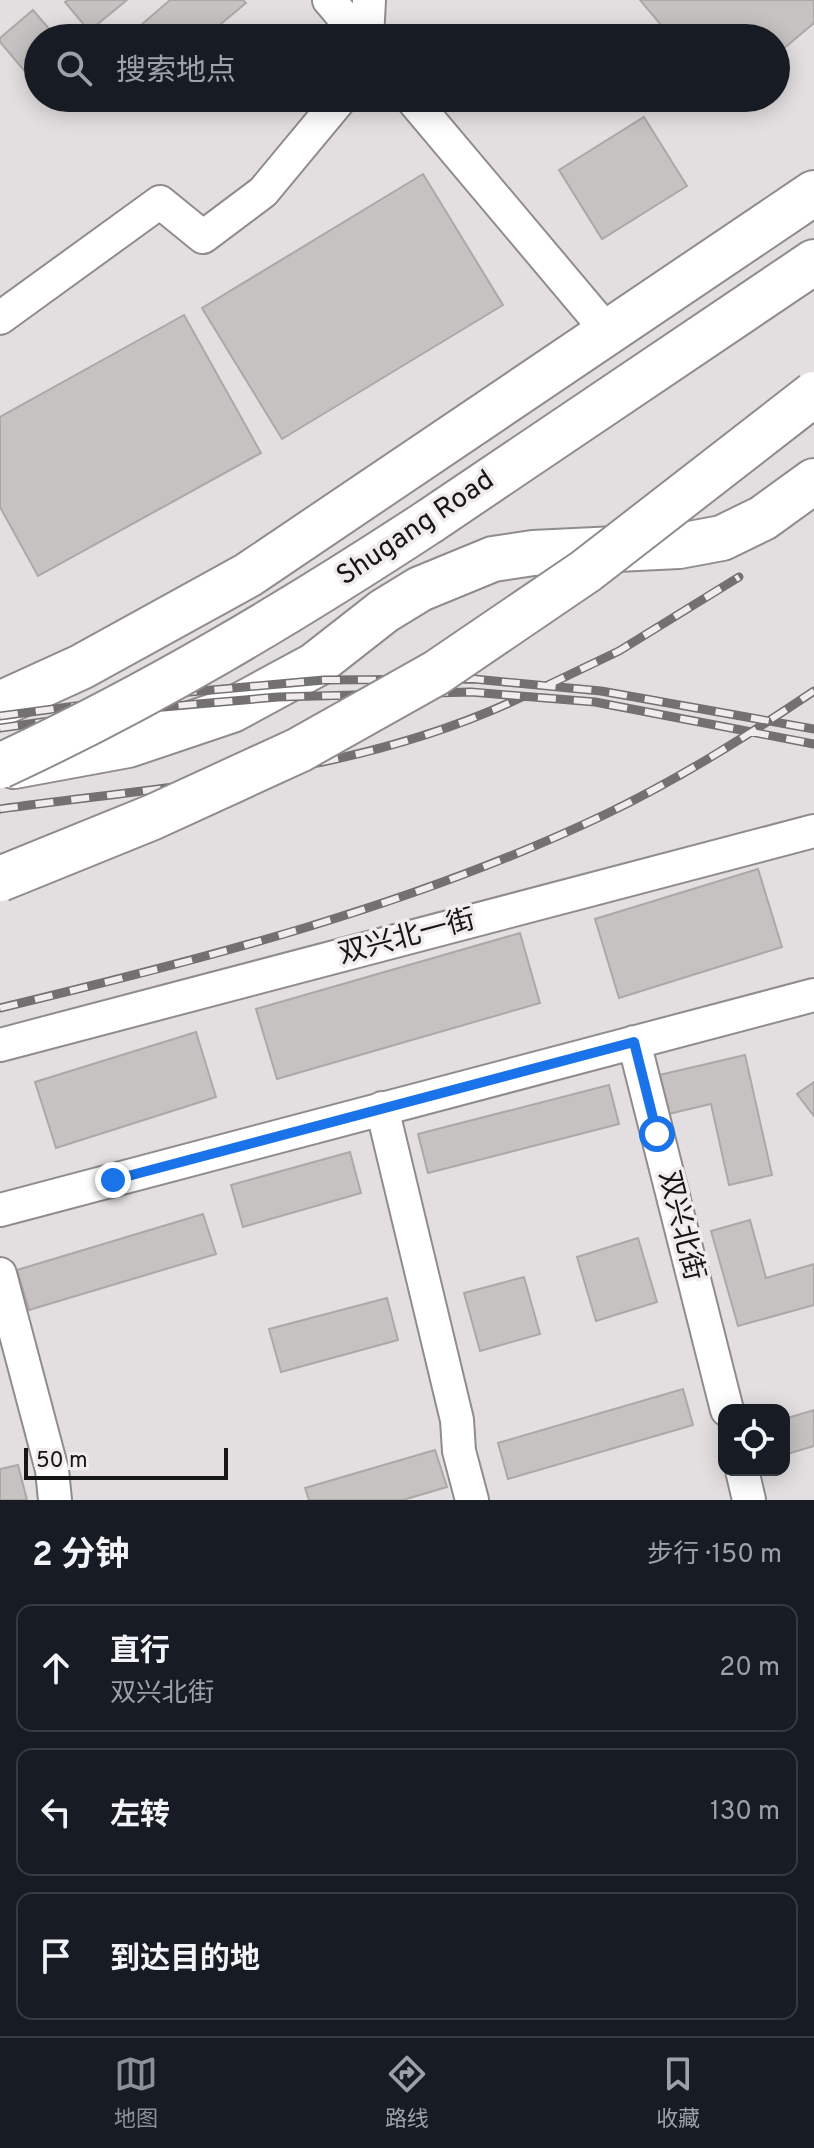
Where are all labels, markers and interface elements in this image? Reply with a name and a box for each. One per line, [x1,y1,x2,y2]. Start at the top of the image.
search box [24,24,790,112]
icon: search [52,46,96,90]
text: 搜索地点 [116,54,236,91]
street label: Shugang Road [330,463,502,595]
street label: 双兴北一街 [335,902,479,974]
route start [639,1116,675,1152]
route end [95,1162,131,1198]
street label: 双兴北街 [649,1167,711,1285]
map controls [718,1404,790,1476]
button: locate [718,1404,790,1476]
scale bar [24,1444,228,1480]
text: 50 m [36,1448,88,1475]
text: 2 分钟 [32,1535,129,1578]
text: 步行 · 150 m [647,1539,782,1572]
text: 直行 [110,1634,170,1671]
icon: ahead [34,1646,78,1690]
text: 20 m [719,1652,780,1685]
text: 双兴北街 [110,1678,214,1711]
icon: left [34,1790,78,1834]
text: 130 m [710,1796,780,1829]
text: 左转 [110,1798,170,1835]
icon: arrive [34,1934,78,1978]
text: 到达目的地 [110,1942,260,1979]
tab: 地图 [114,2052,158,2134]
tab: 路线 [385,2052,429,2134]
tab: 收藏 [656,2052,700,2134]

